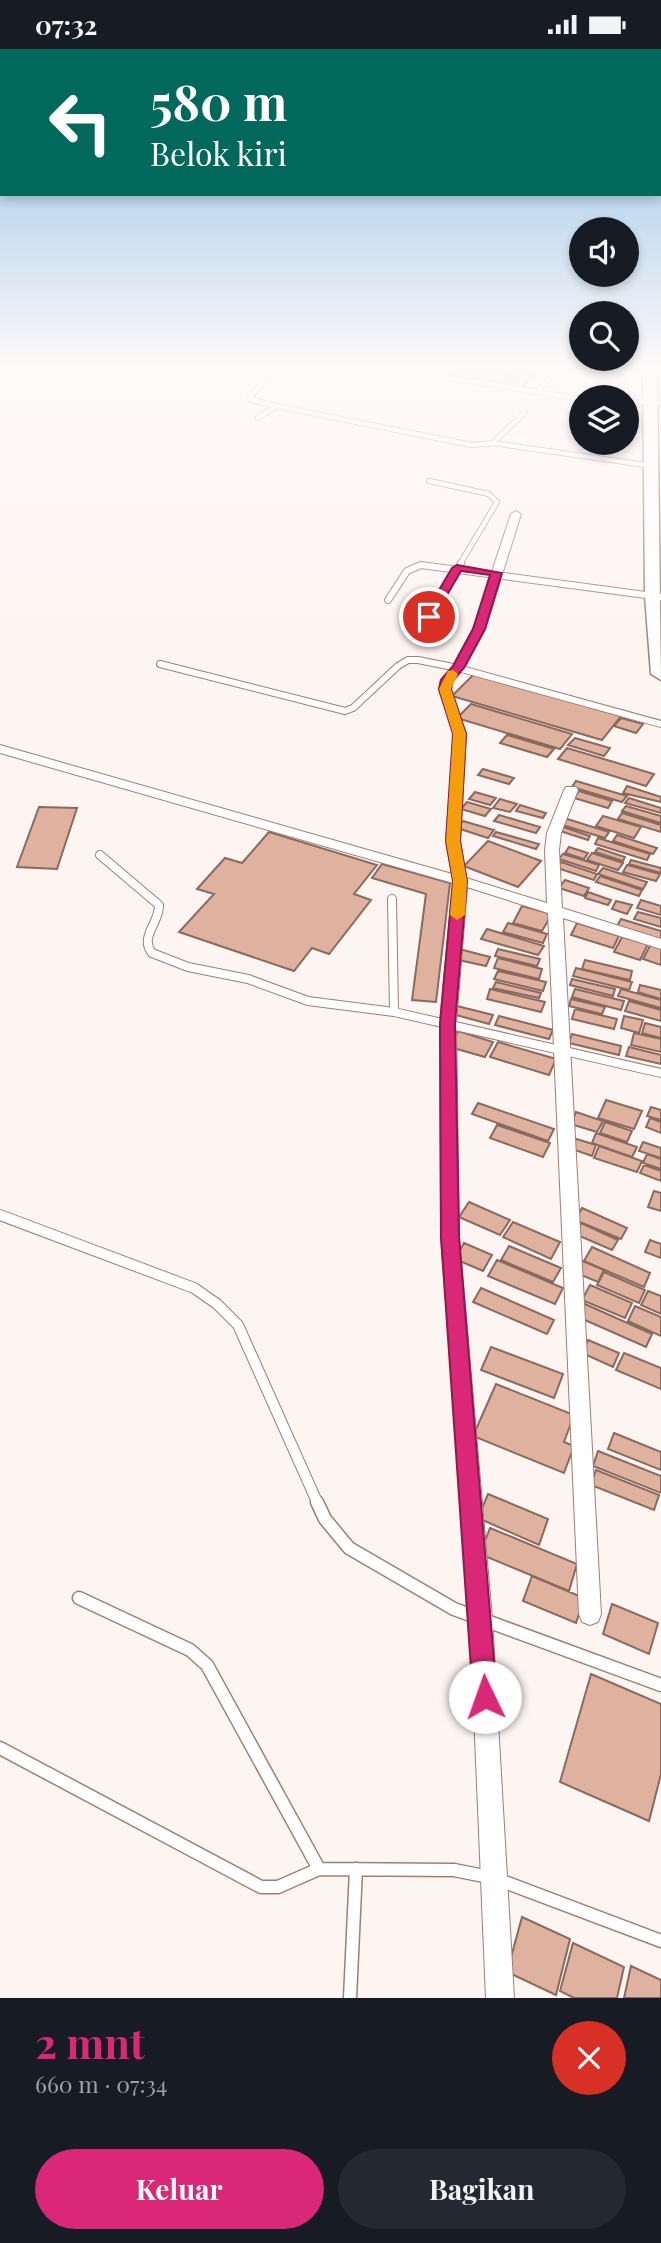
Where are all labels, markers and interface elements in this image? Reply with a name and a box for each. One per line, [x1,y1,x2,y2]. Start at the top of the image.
text: 07:32 [35,7,97,42]
text: 580 m [150,68,287,133]
icon: left [35,77,126,168]
text: Belok kiri [150,131,287,174]
map controls [569,217,639,455]
button: sound [569,217,639,287]
button: search [569,301,639,371]
button: layers [569,385,639,455]
pin [399,587,459,647]
icon: arrive [410,598,448,636]
position arrow [448,1660,522,1734]
text: 2 mnt [35,2014,145,2070]
button: close [552,2021,626,2095]
text: 660 m · 07:34 [35,2068,167,2099]
button: Keluar [35,2149,324,2229]
button: Bagikan [338,2149,626,2229]

